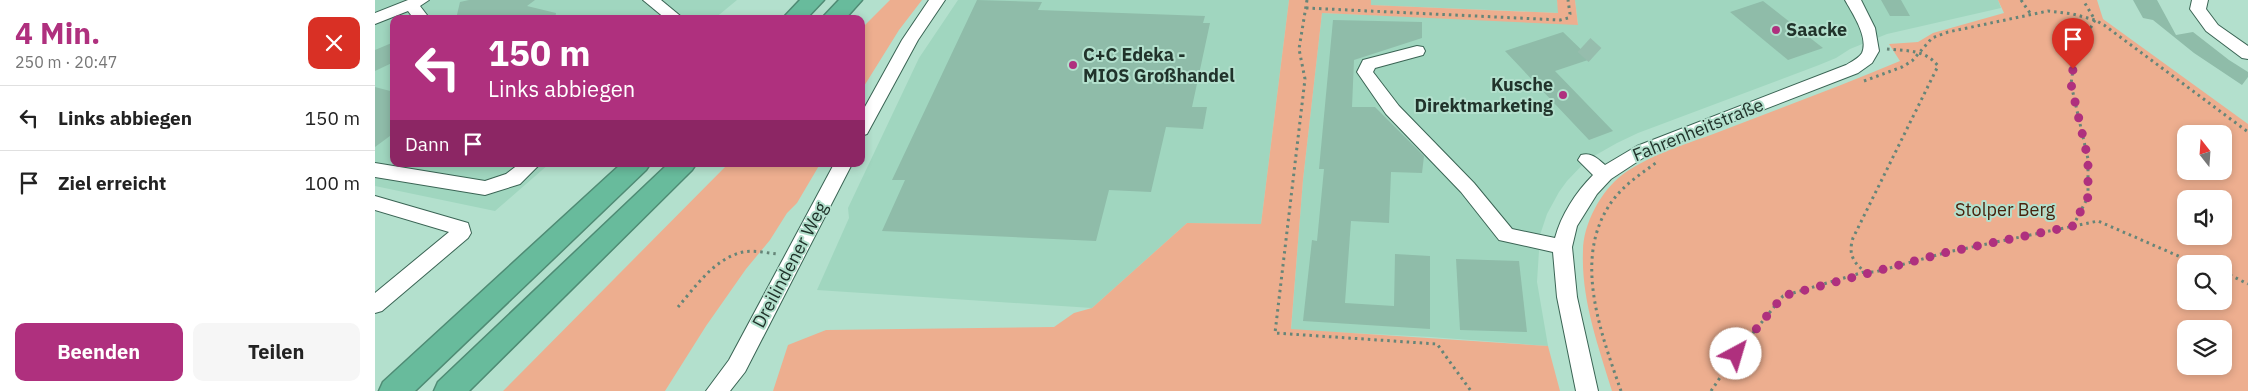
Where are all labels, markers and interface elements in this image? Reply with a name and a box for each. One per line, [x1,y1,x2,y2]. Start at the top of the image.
text: 4 Min. [15,13,100,52]
button: close [308,17,360,69]
place label: Saacke [1786,18,1847,41]
pin [2052,18,2094,69]
marker: Saacke [1770,24,1782,36]
icon: arrive [2059,25,2087,53]
text: 150 m [488,30,591,76]
icon: left [405,35,470,100]
place label: C+C Edeka - MIOS Großhandel [1083,43,1235,87]
text: 250 m · 20:47 [15,52,117,72]
marker: C+C Edeka - MIOS Großhandel [1067,59,1079,71]
place label: Kusche Direktmarketing [1415,73,1553,117]
text: Links abbiegen [488,74,635,103]
marker: Kusche Direktmarketing [1557,89,1569,101]
street label: Fahrenheitstraße [1629,93,1767,166]
icon: left [15,104,43,132]
text: Links abbiegen [58,106,192,130]
text: 150 m [305,106,360,130]
north arrow [2177,125,2233,180]
map controls [2177,125,2232,375]
icon: arrive [459,130,487,158]
text: Dann [405,132,449,156]
icon: arrive [15,169,43,197]
text: Ziel erreicht [58,171,166,195]
text: 100 m [305,171,360,195]
button: sound [2177,190,2232,245]
street label: Dreilindener Weg [747,198,833,332]
park label: Stolper Berg [1955,198,2056,221]
button: search [2177,255,2232,310]
button: layers [2177,320,2232,375]
button: Beenden [15,323,183,381]
button: Teilen [193,323,360,381]
position arrow [1709,327,1761,379]

